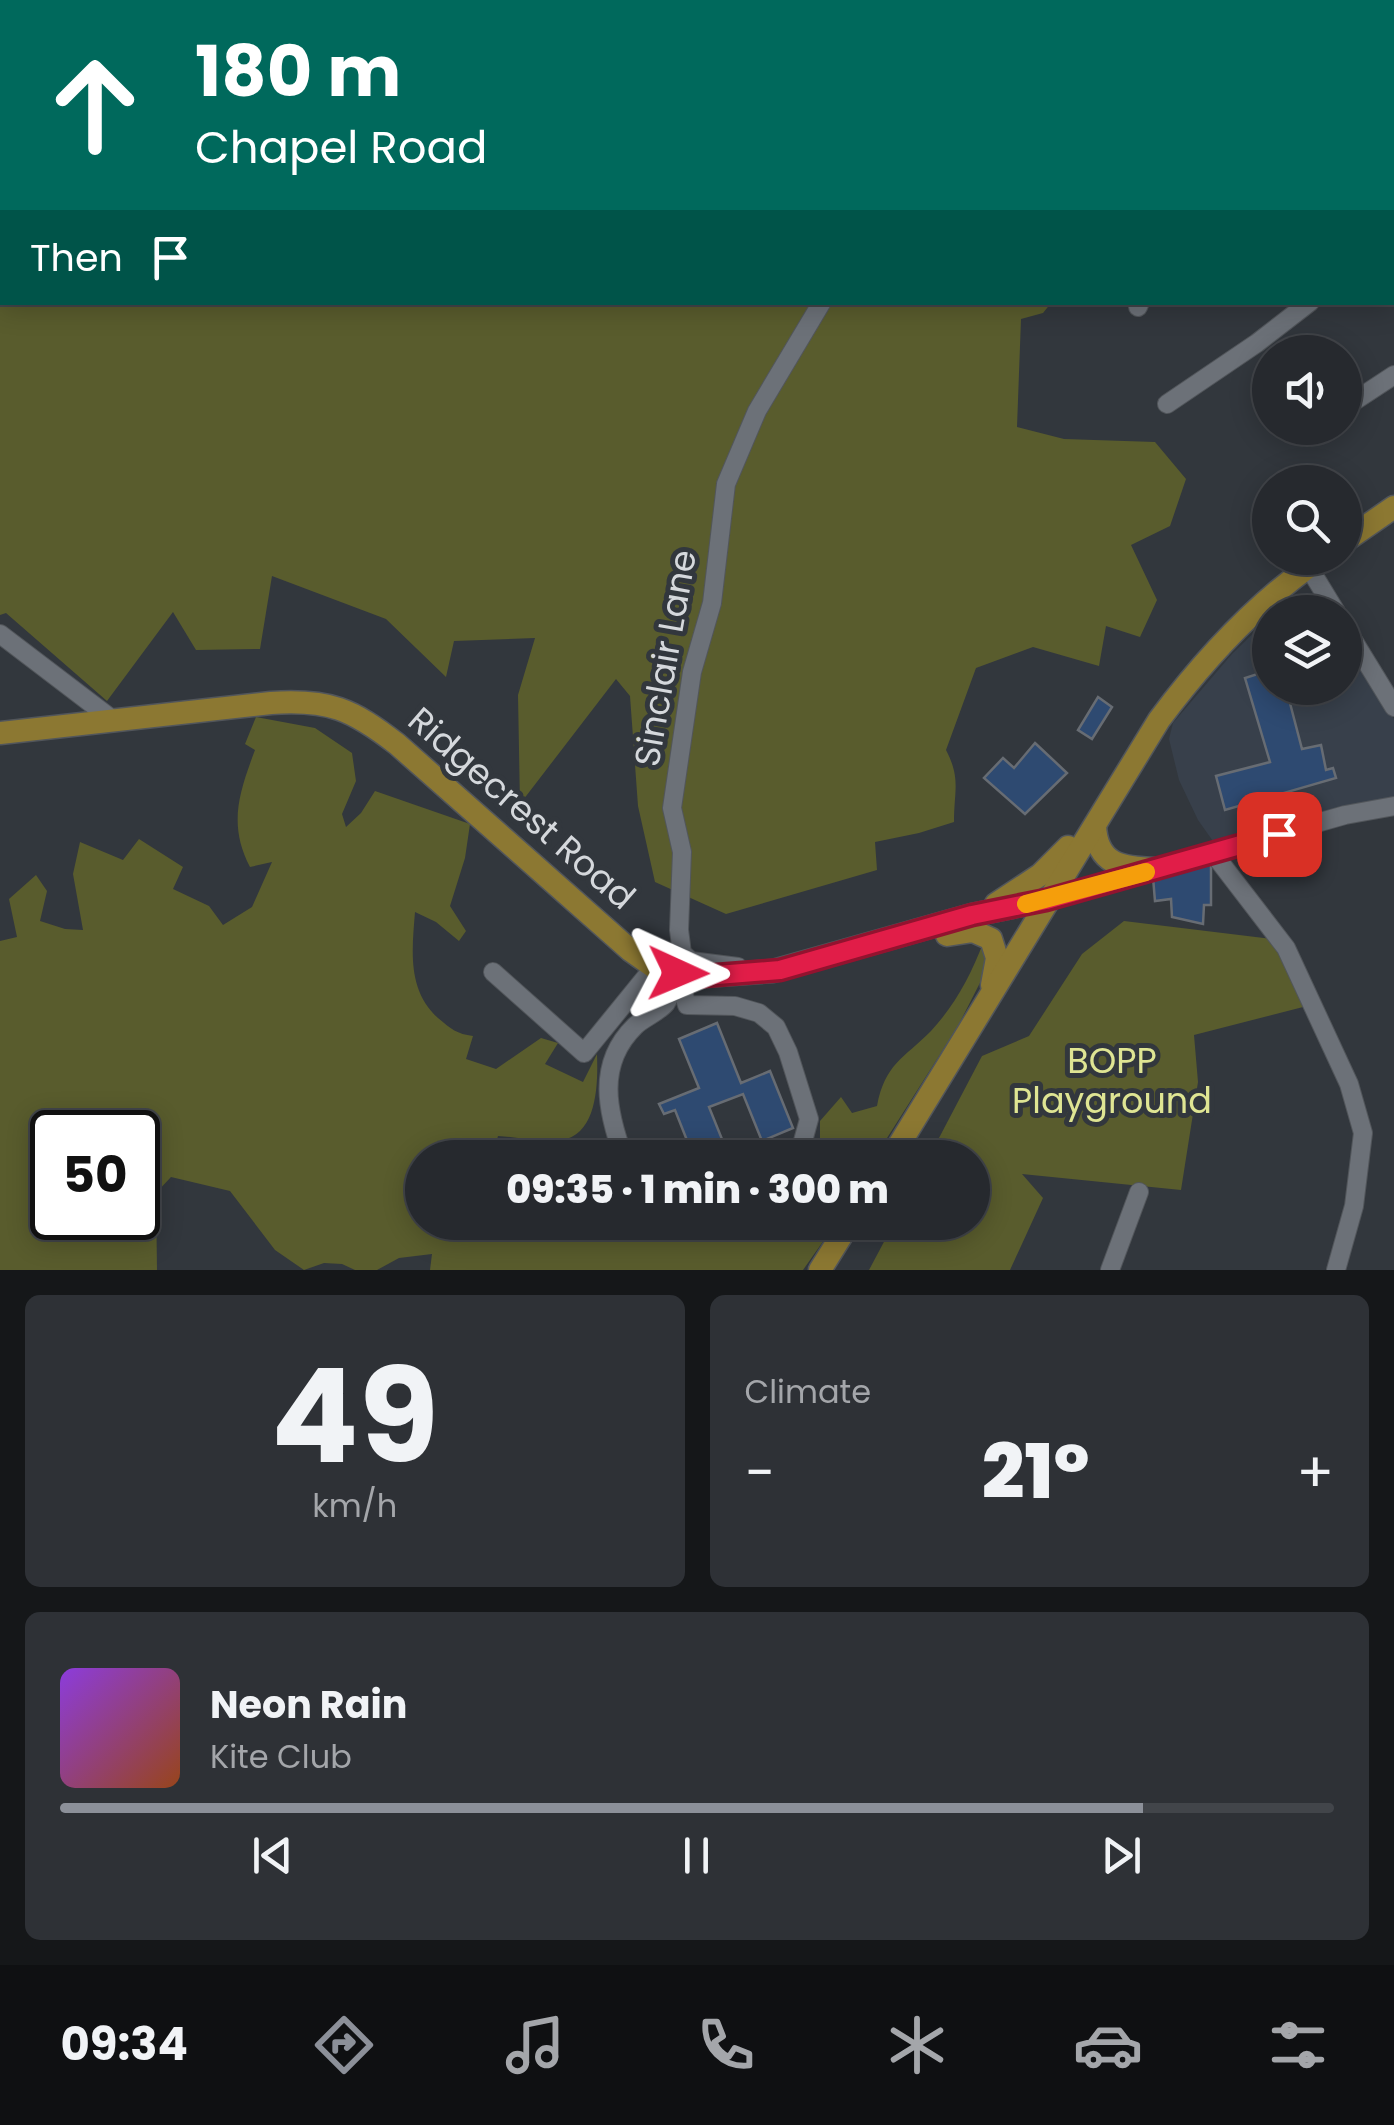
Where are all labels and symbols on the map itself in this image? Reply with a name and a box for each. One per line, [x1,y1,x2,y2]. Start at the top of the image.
street label: Sinclair Lane [622,546,708,770]
street label: Ridgecrest Road [398,696,646,920]
pin [1237,792,1322,877]
position arrow [626,921,730,1025]
park label: BOPP Playground [1012,1036,1212,1125]
speed limit sign: 50 [30,1110,160,1240]

